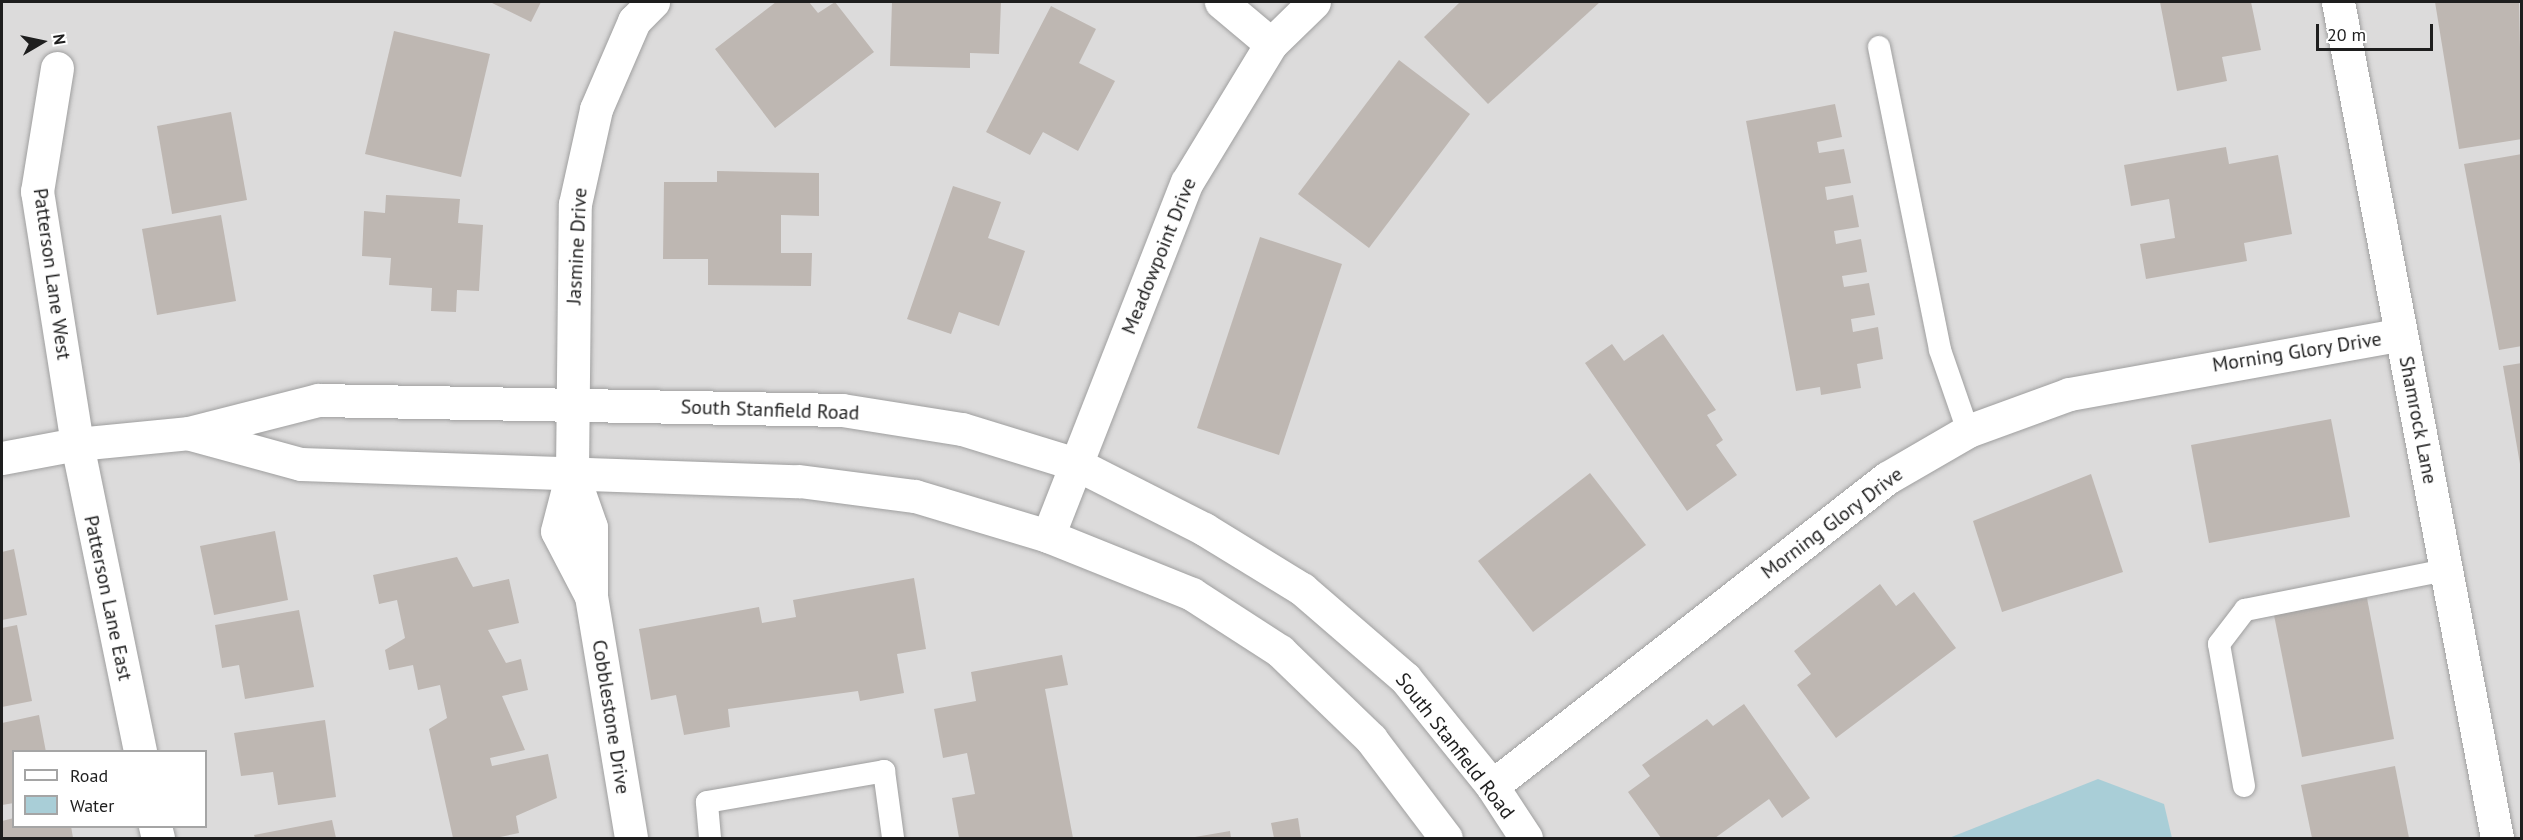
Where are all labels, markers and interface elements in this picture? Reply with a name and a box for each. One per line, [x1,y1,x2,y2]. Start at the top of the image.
north arrow [12,12,72,72]
scale bar [2319,12,2436,50]
text: 20 m [2327,23,2366,46]
text: N [49,32,70,46]
street label: Meadowpoint Drive [1117,174,1201,338]
street label: Patterson Lane West [28,186,76,362]
street label: Jasmine Drive [562,187,592,305]
street label: Morning Glory Drive [2210,327,2384,377]
street label: Shamrock Lane [2394,354,2442,486]
street label: South Stanfield Road [680,395,860,425]
street label: Morning Glory Drive [1756,462,1908,584]
street label: Patterson Lane East [79,513,137,683]
street label: Cobblestone Drive [587,638,635,796]
street label: South Stanfield Road [1391,668,1519,824]
legend [12,750,207,828]
text: Road [70,764,108,787]
text: Water [70,794,114,817]

